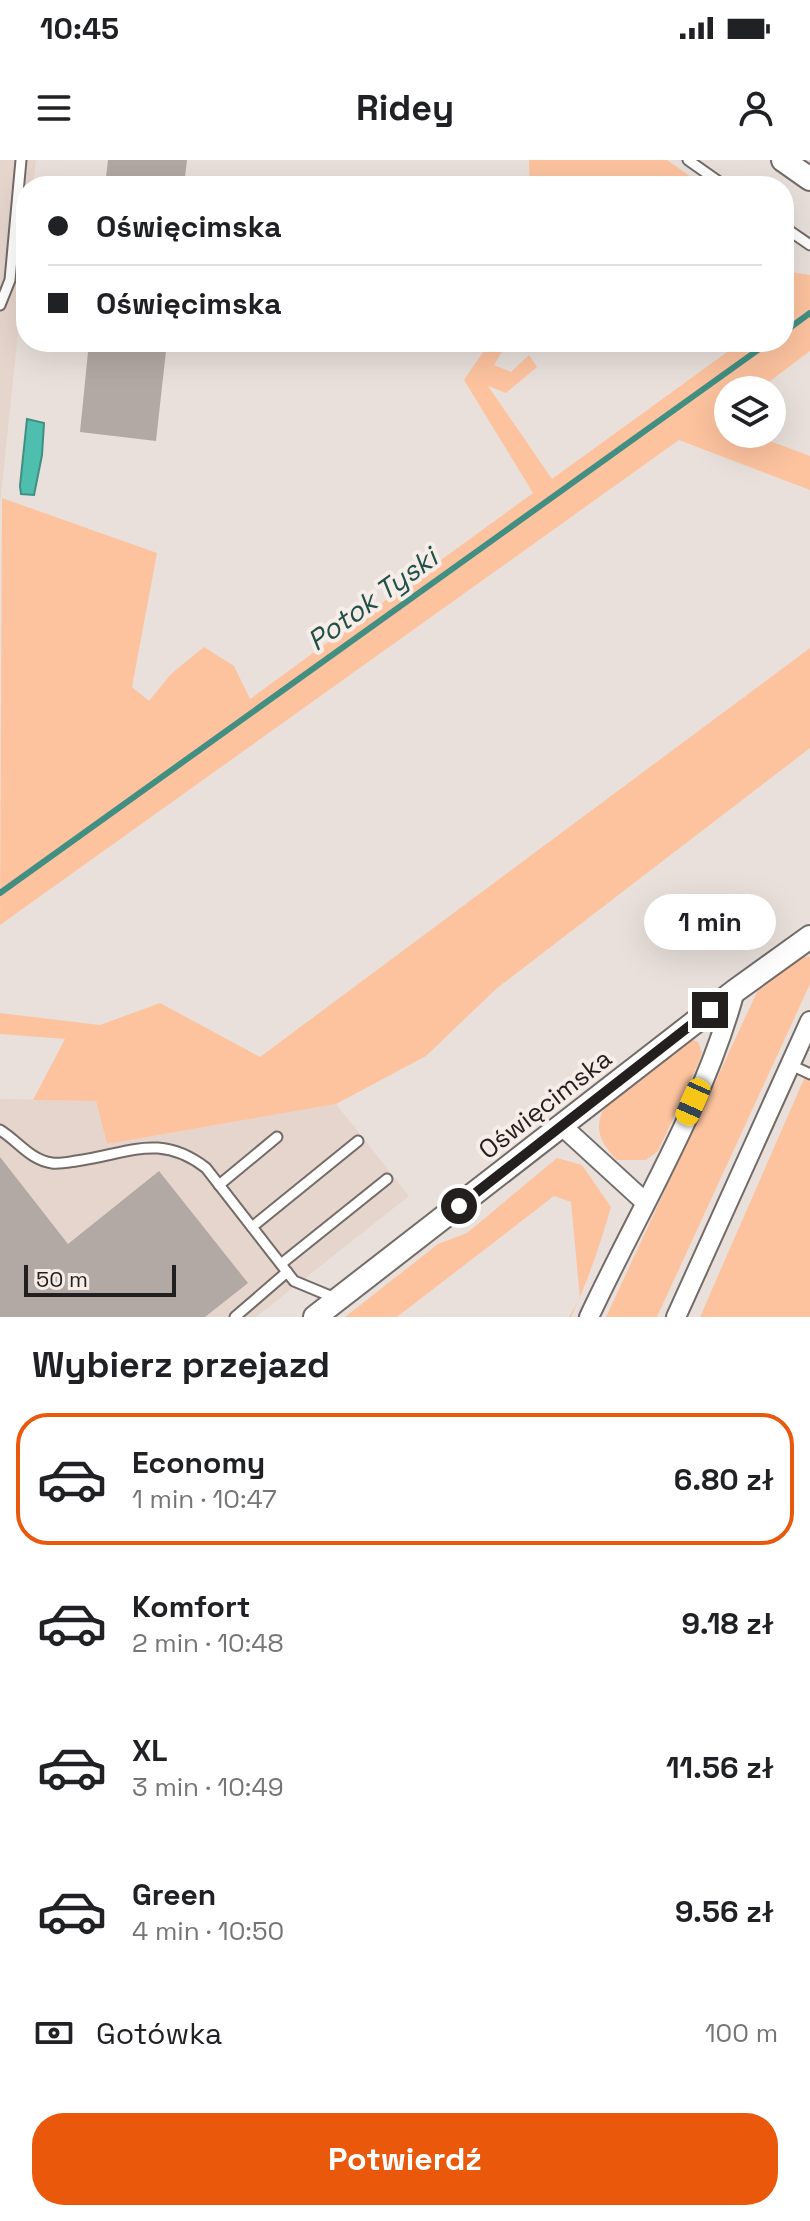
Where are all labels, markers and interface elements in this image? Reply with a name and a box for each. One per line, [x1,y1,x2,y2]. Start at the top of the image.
text: 10:45 [40,9,119,48]
text: Ridey [356,85,454,131]
icon: menu [32,86,76,130]
icon: person [734,86,778,130]
text: Oświęcimska [96,207,282,246]
text: Oświęcimska [96,284,282,323]
map controls [714,376,786,448]
button: layers [714,376,786,448]
water label: Potok Tyski [300,538,447,658]
callout: 1 min [644,894,776,950]
text: 1 min [678,905,742,939]
route end [692,992,728,1028]
street label: Oświęcimska [471,1041,619,1167]
car [672,1075,714,1129]
route start [441,1188,477,1224]
scale bar [24,1261,176,1297]
text: 50 m [36,1265,88,1293]
text: Wybierz przejazd [32,1342,330,1388]
icon: car [36,1443,108,1515]
text: Economy [132,1443,265,1482]
text: 6.80 zł [674,1460,774,1499]
text: 1 min · 10:47 [132,1482,277,1516]
icon: car [36,1587,108,1659]
text: Komfort [132,1587,250,1626]
text: 9.18 zł [681,1604,774,1643]
text: 2 min · 10:48 [132,1626,284,1660]
icon: car [36,1731,108,1803]
text: XL [132,1731,168,1770]
text: 11.56 zł [666,1748,774,1787]
text: 3 min · 10:49 [132,1770,284,1804]
icon: car [36,1875,108,1947]
text: Green [132,1875,216,1914]
text: 9.56 zł [675,1892,774,1931]
text: 4 min · 10:50 [132,1914,284,1948]
icon: cash [32,2011,76,2055]
text: Gotówka [96,2014,222,2053]
text: 100 m [705,2016,778,2050]
button: Potwierdź [32,2113,778,2205]

